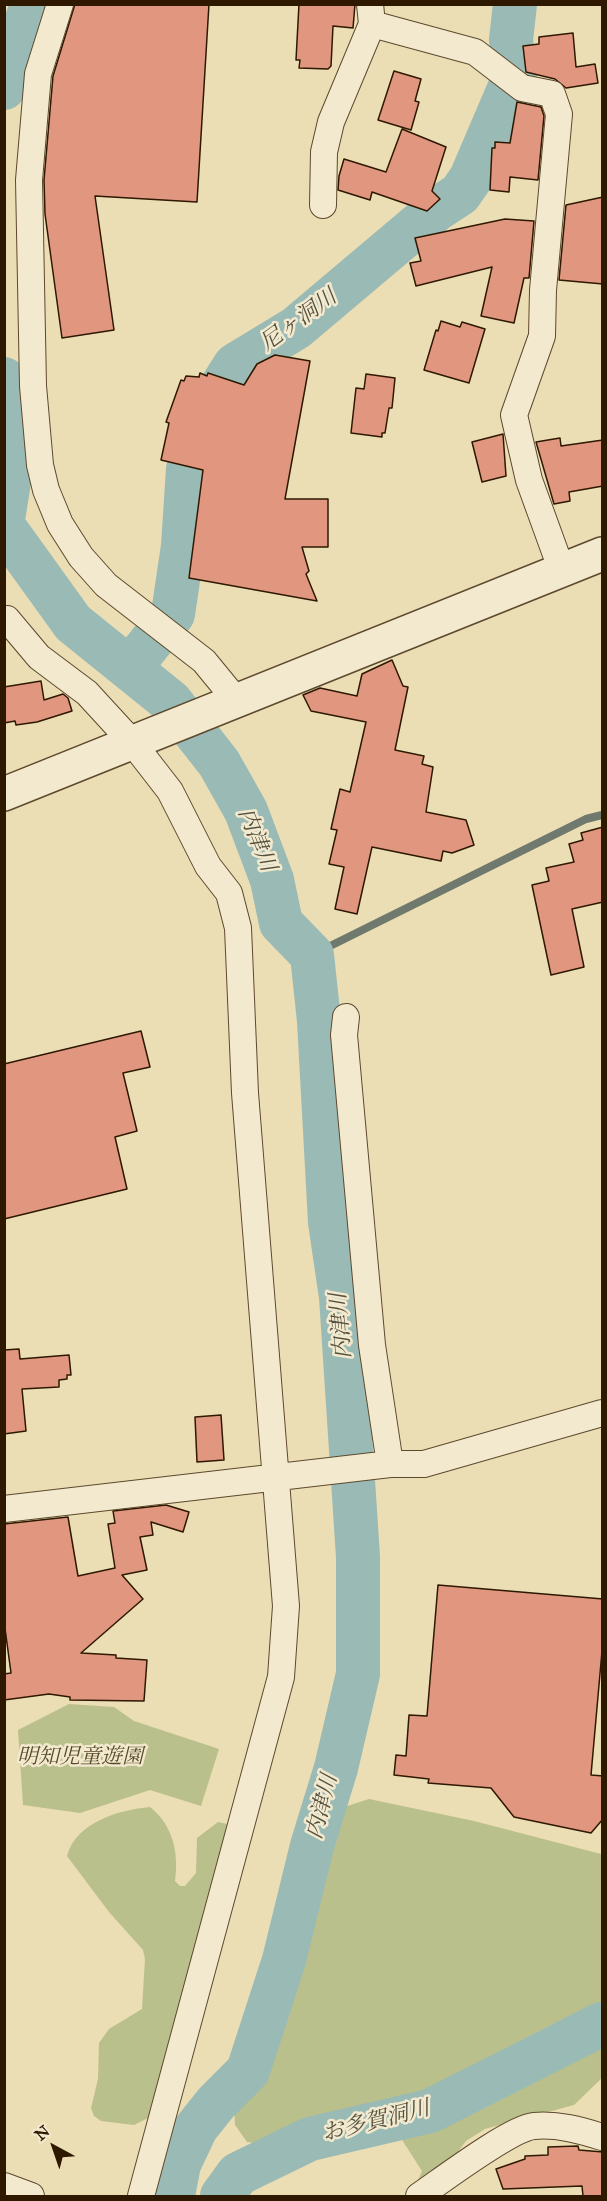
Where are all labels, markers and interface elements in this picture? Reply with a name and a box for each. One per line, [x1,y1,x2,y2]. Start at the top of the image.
water label: 尼ヶ洞川 [256,284,342,358]
water label: 内津川 [231,804,281,876]
water label: 内津川 [326,1292,358,1360]
park label: 明知児童遊園 [17,1745,143,1771]
water label: 内津川 [302,1772,344,1842]
water label: お多賀洞川 [319,2096,433,2148]
north arrow [24,2117,84,2177]
text: N [31,2121,53,2144]

